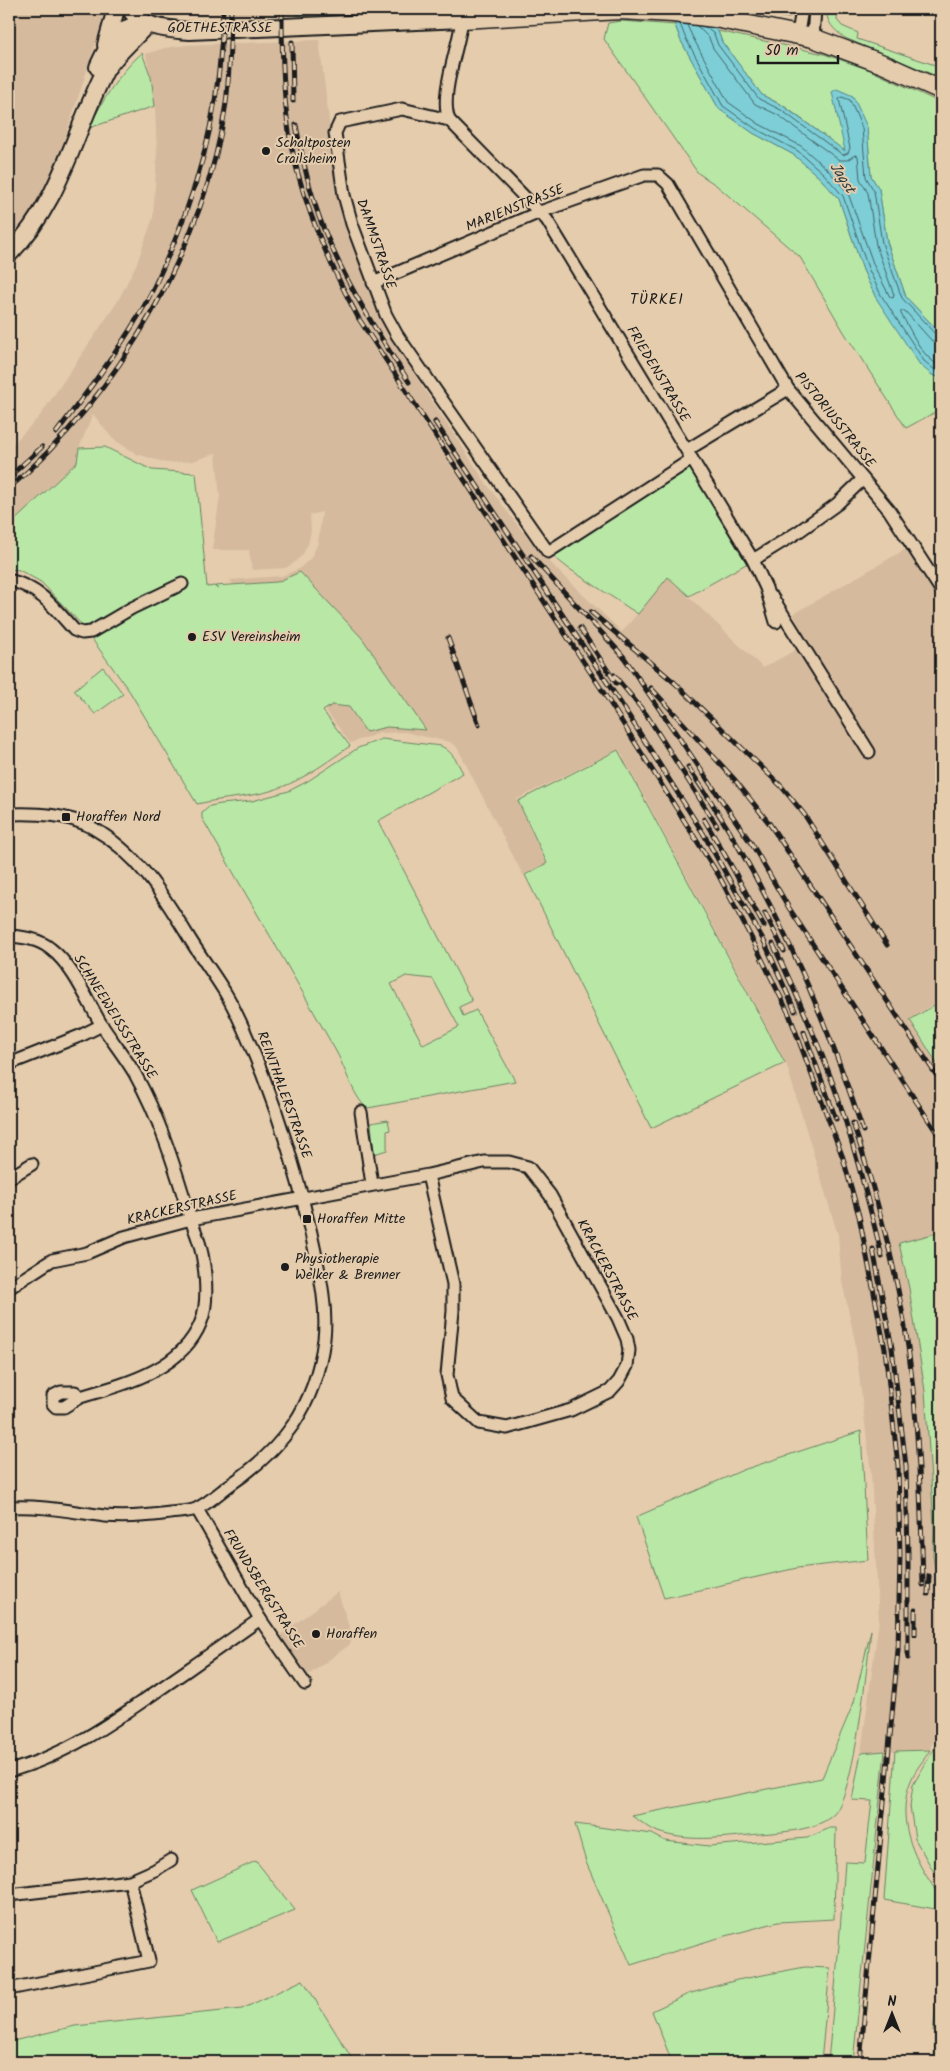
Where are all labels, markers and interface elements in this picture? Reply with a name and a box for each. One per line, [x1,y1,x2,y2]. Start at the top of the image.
street label: GOETHESTRASSE [167,17,273,39]
scale bar [758,32,838,64]
text: 50 m [765,39,799,63]
place label: Schaltposten Crailsheim [276,132,351,170]
marker: Schaltposten Crailsheim [260,145,272,157]
water label: Jagst [823,157,862,200]
street label: MARIENSTRASSE [462,178,568,238]
street label: DAMMSTRASSE [350,196,402,293]
district label: TÜRKEI [630,288,684,312]
street label: FRIEDENSTRASSE [620,321,696,427]
street label: PISTORIUSSTRASSE [789,367,881,474]
place label: ESV Vereinsheim [202,626,300,648]
marker: ESV Vereinsheim [186,631,198,643]
place label: Horaffen Nord [76,806,161,828]
marker: Horaffen Nord [60,811,72,823]
street label: SCHNEEWEISSSTRASSE [67,950,163,1085]
street label: REINTHALERSTRASSE [251,1028,318,1163]
street label: KRACKERSTRASSE [125,1184,240,1231]
place label: Horaffen Mitte [317,1208,406,1230]
marker: Horaffen Mitte [301,1213,313,1225]
street label: KRACKERSTRASSE [571,1215,644,1326]
place label: Physiotherapie Welker & Brenner [295,1248,401,1286]
marker: Physiotherapie Welker & Brenner [279,1261,291,1273]
street label: FRUNDSBERGSTRASSE [217,1525,309,1654]
place label: Horaffen [326,1623,377,1645]
marker: Horaffen [310,1628,322,1640]
north arrow [868,1988,918,2038]
text: N [888,1991,897,2013]

